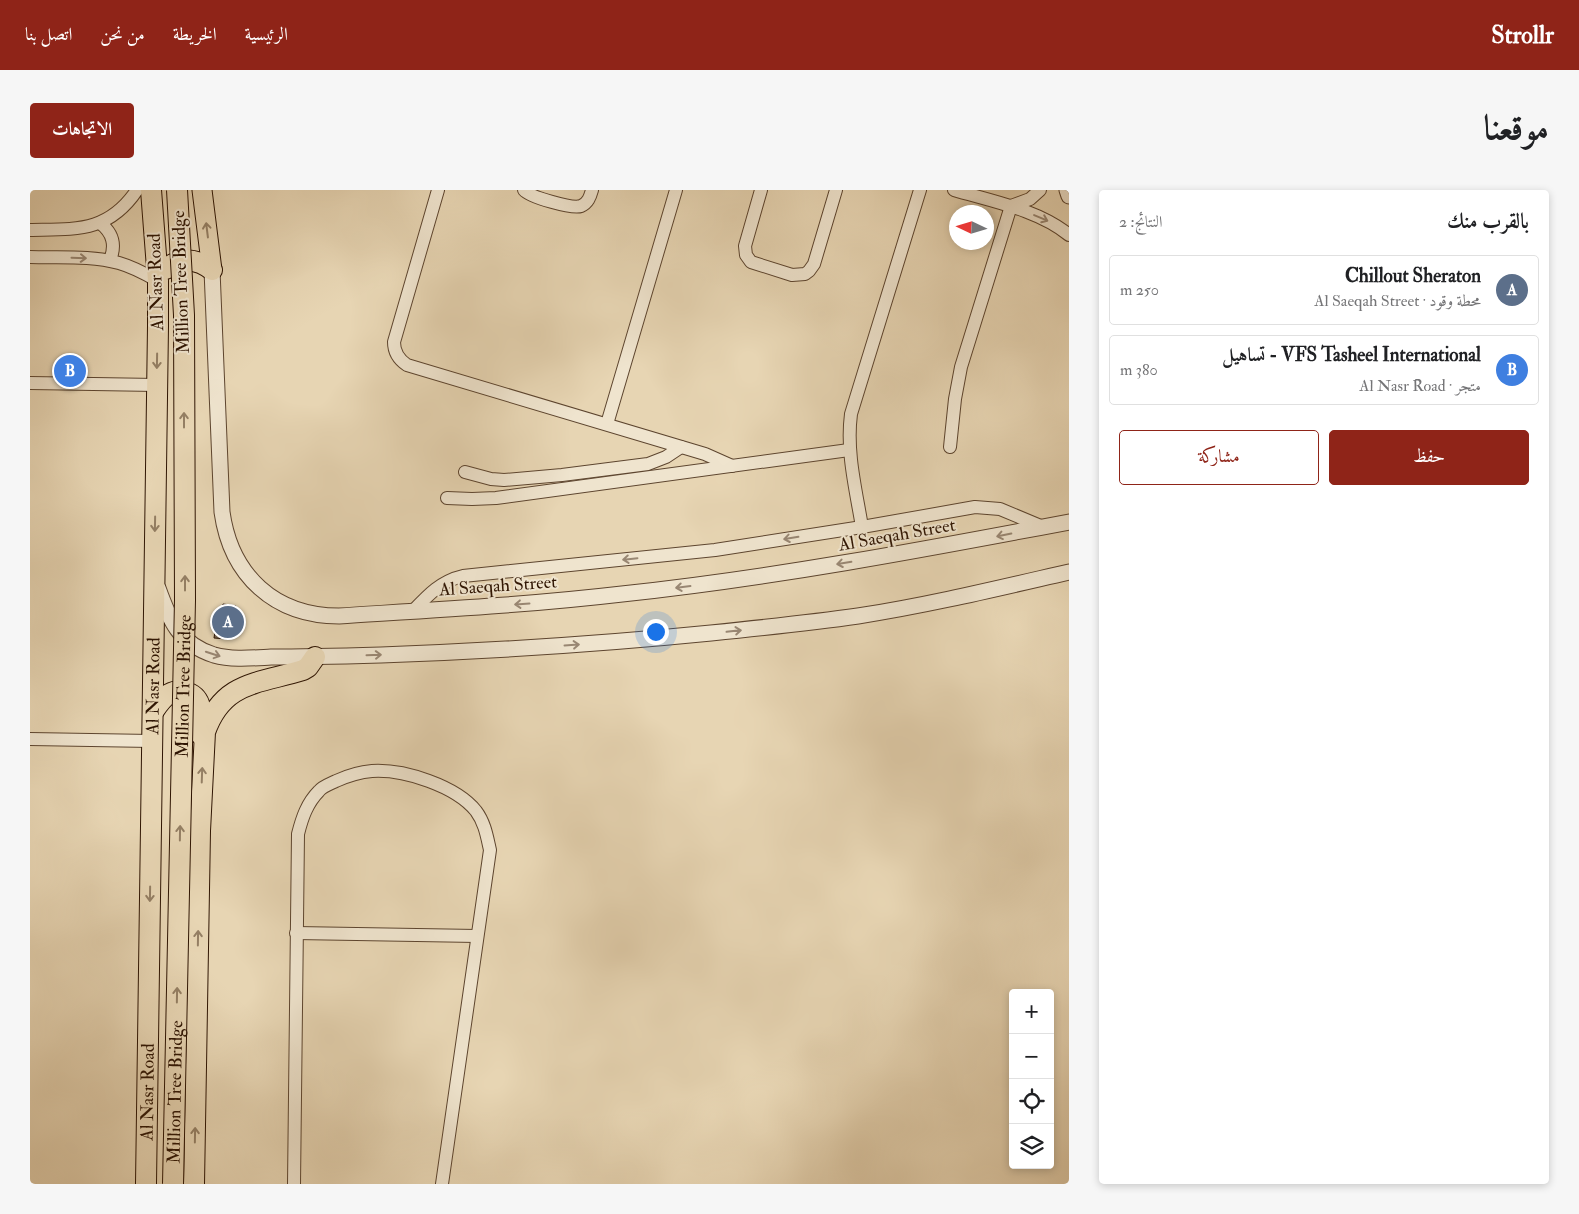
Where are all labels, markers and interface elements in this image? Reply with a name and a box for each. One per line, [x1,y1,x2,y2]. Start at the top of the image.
text: Strollr [1491,20,1554,51]
text: اتصل بنا [25,23,72,46]
text: من نحن [100,23,145,46]
text: الخريطة [173,23,217,46]
text: الرئيسية [245,23,288,46]
button: الاتجاهات [30,103,134,158]
text: موقعنا [1484,106,1549,150]
north arrow [949,205,994,250]
text: بالقرب منك [1447,208,1529,235]
street label: Million Tree Bridge [167,210,195,354]
text: النتائج: 2 [1119,212,1163,232]
one-way arrow [1033,214,1048,224]
one-way arrow [202,222,212,238]
street label: Al Nasr Road [143,233,169,332]
one-way arrow [70,253,86,263]
text: Chillout Sheraton [1345,264,1481,288]
text: 250 m [1120,280,1159,300]
text: A [1507,280,1517,300]
text: محطة وقود · Al Saeqah Street [1314,291,1481,311]
text: VFS Tasheel International - تساهيل [1222,343,1481,367]
pin: B [54,352,86,390]
one-way arrow [152,352,162,369]
text: 380 m [1120,360,1158,380]
text: B [1507,360,1517,380]
text: متجر · Al Nasr Road [1359,376,1481,396]
one-way arrow [179,413,189,429]
button: مشاركة [1119,430,1319,485]
button: حفظ [1329,430,1529,485]
street label: Al Saeqah Street [836,513,957,557]
one-way arrow [150,515,160,531]
one-way arrow [996,530,1012,540]
one-way arrow [783,533,799,543]
one-way arrow [622,554,638,564]
one-way arrow [836,558,852,568]
street label: Al Saeqah Street [437,570,558,602]
one-way arrow [180,575,190,592]
one-way arrow [675,582,691,592]
one-way arrow [514,599,530,608]
pin: A [212,603,244,641]
street label: Million Tree Bridge [170,614,196,758]
your location [643,619,669,645]
one-way arrow [725,626,741,636]
street label: Al Nasr Road [141,637,165,736]
one-way arrow [563,640,579,650]
one-way arrow [204,650,220,659]
one-way arrow [366,650,382,660]
one-way arrow [197,768,207,784]
one-way arrow [175,825,185,842]
one-way arrow [145,886,155,902]
one-way arrow [193,930,203,946]
one-way arrow [172,988,182,1004]
map controls [1009,989,1054,1169]
button: + [1009,989,1054,1034]
street label: Million Tree Bridge [162,1020,188,1164]
button: − [1009,1034,1054,1079]
street label: Al Nasr Road [135,1043,159,1142]
button: locate [1009,1079,1054,1124]
button: layers [1009,1124,1054,1169]
one-way arrow [190,1128,200,1144]

